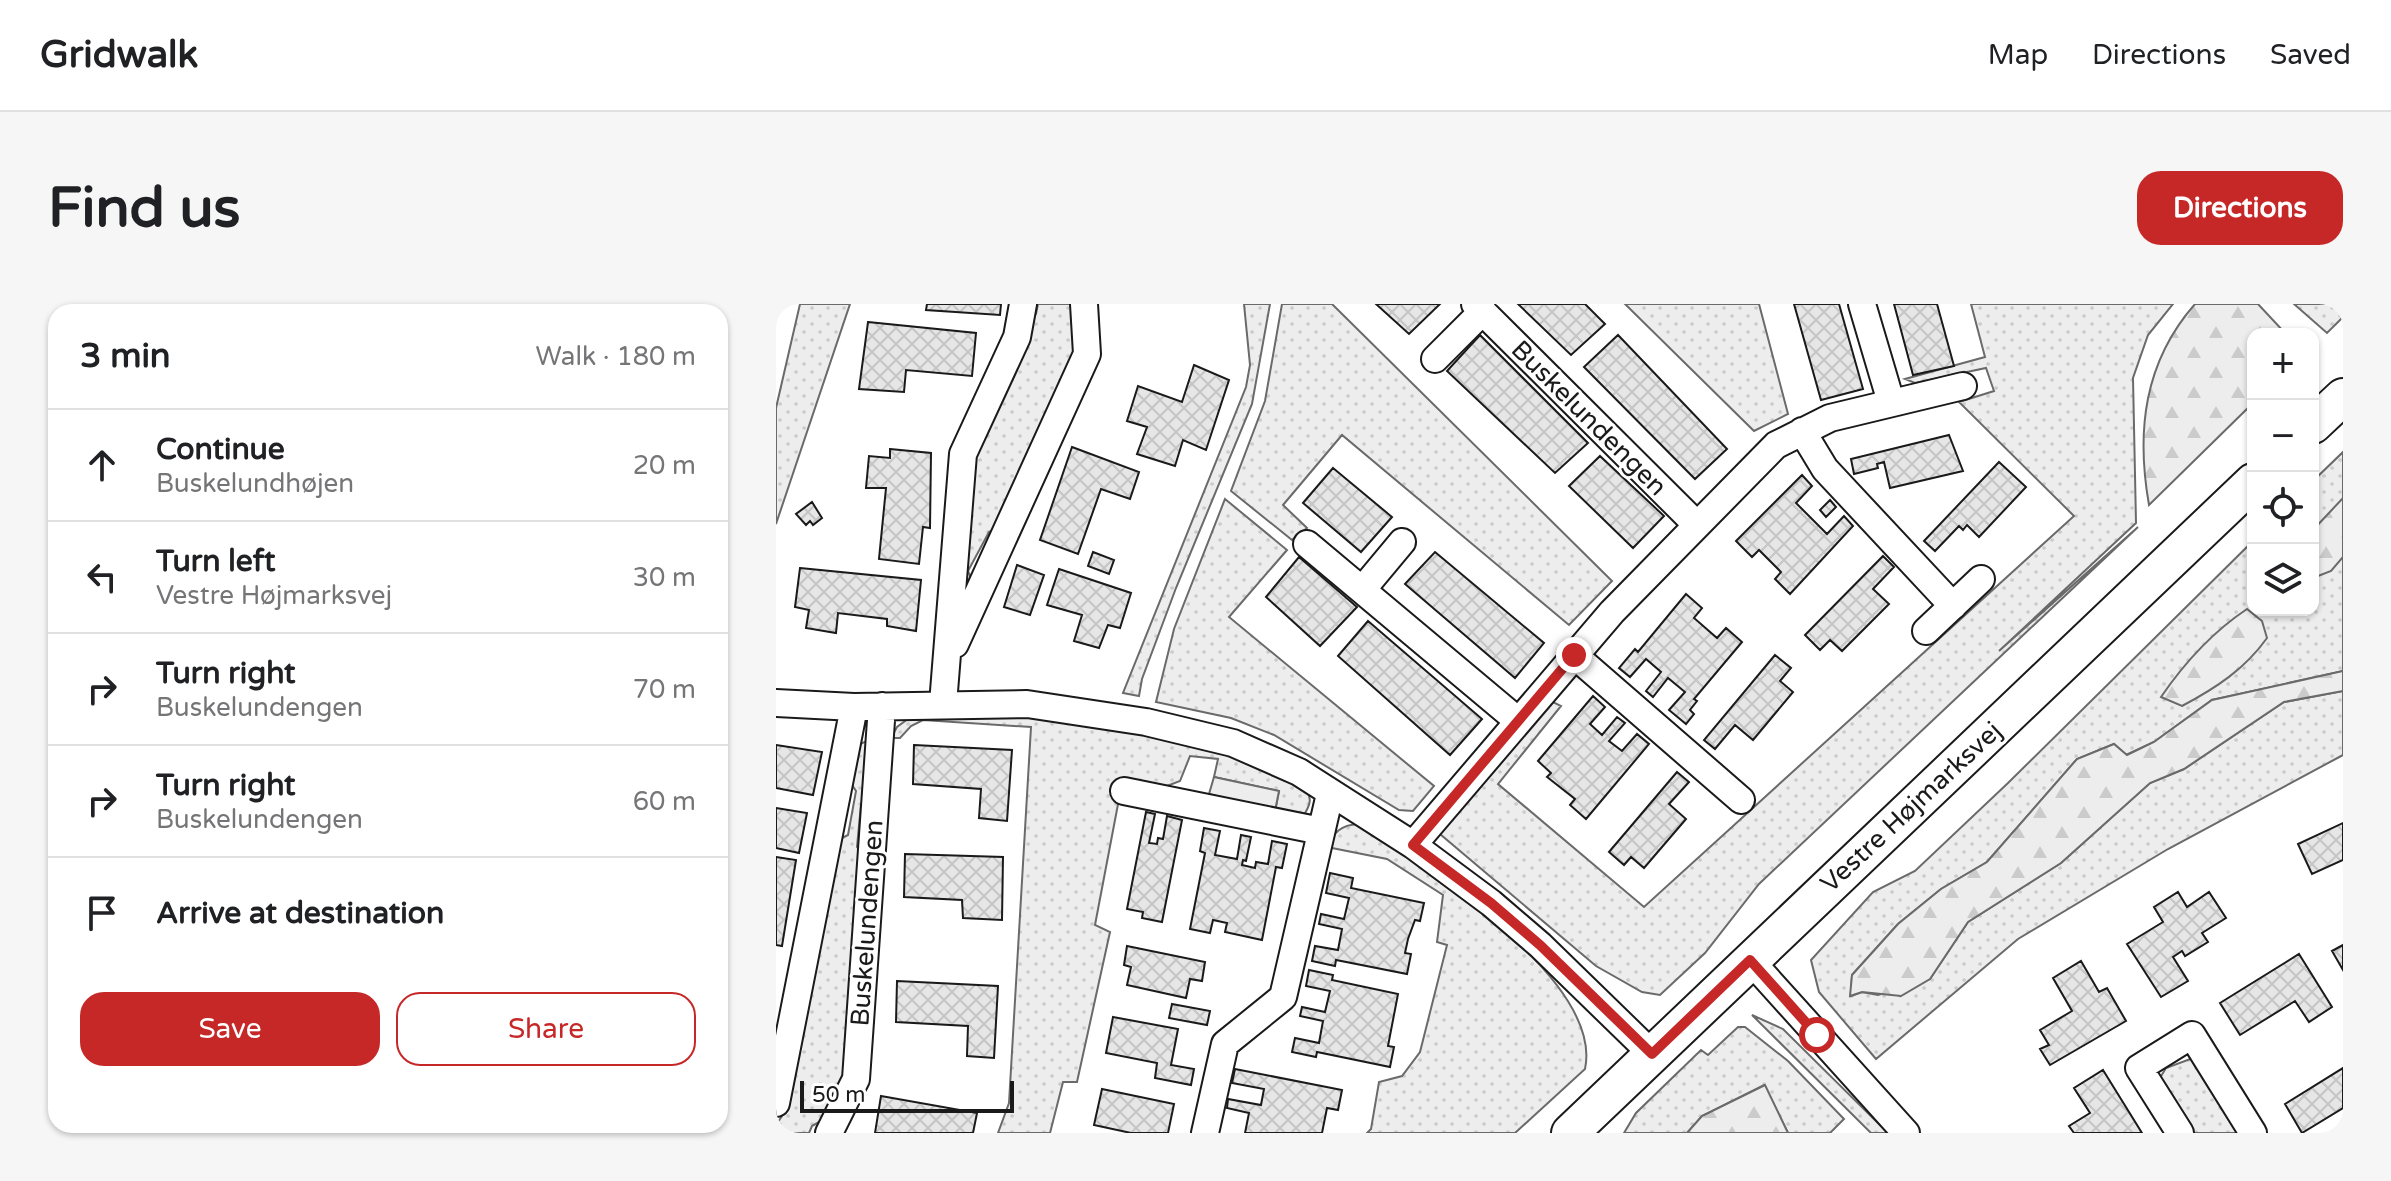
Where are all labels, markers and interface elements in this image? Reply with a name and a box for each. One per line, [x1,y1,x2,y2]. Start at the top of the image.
text: Gridwalk [40,32,198,78]
text: Map [1988,38,2048,72]
text: Directions [2092,38,2226,72]
text: Saved [2270,38,2351,72]
button: Directions [2137,171,2343,245]
text: Find us [48,175,240,242]
map controls [2247,328,2319,616]
button: + [2247,328,2319,400]
street label: Buskelundengen [1505,334,1673,502]
text: 3 min [80,336,171,377]
text: Walk · 180 m [536,341,696,372]
button: − [2247,400,2319,472]
text: Continue [156,431,285,468]
icon: ahead [80,443,124,487]
text: 20 m [633,450,696,481]
text: Buskelundhøjen [156,468,354,499]
button: locate [2247,472,2319,544]
text: Turn left [156,543,275,580]
button: layers [2247,544,2319,616]
icon: left [80,555,124,599]
text: 30 m [633,562,696,593]
text: Vestre Højmarksvej [156,580,392,611]
route end [1556,637,1592,673]
text: Turn right [156,655,296,692]
icon: right [80,667,124,711]
text: 70 m [633,674,696,705]
text: Buskelundengen [156,692,363,723]
street label: Vestre Højmarksvej [1814,715,2008,899]
text: Turn right [156,767,296,804]
icon: right [80,779,124,823]
text: 60 m [633,786,696,817]
text: Buskelundengen [156,804,363,835]
street label: Buskelundengen [844,819,890,1027]
icon: arrive [80,891,124,935]
text: Arrive at destination [156,895,444,932]
button: Save [80,992,380,1066]
button: Share [396,992,696,1066]
route start [1799,1017,1835,1053]
scale bar [800,1077,1014,1113]
text: 50 m [812,1082,866,1108]

